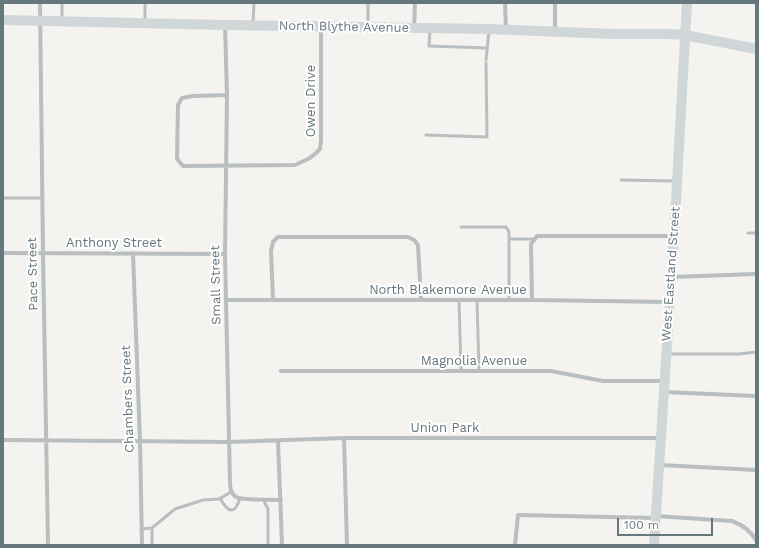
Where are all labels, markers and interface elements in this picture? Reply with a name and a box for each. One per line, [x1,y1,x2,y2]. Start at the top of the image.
street label: North Blythe Avenue [279,18,409,36]
street label: Owen Drive [303,65,319,137]
street label: West Eastland Street [658,206,684,342]
street label: Anthony Street [66,235,162,251]
street label: Pace Street [25,237,41,311]
street label: Small Street [208,245,224,325]
street label: North Blakemore Avenue [369,282,527,298]
street label: Chambers Street [118,345,138,453]
street label: Magnolia Avenue [421,353,527,369]
street label: Union Park [411,420,479,436]
scale bar [619,510,715,536]
text: 100 m [624,518,659,532]

